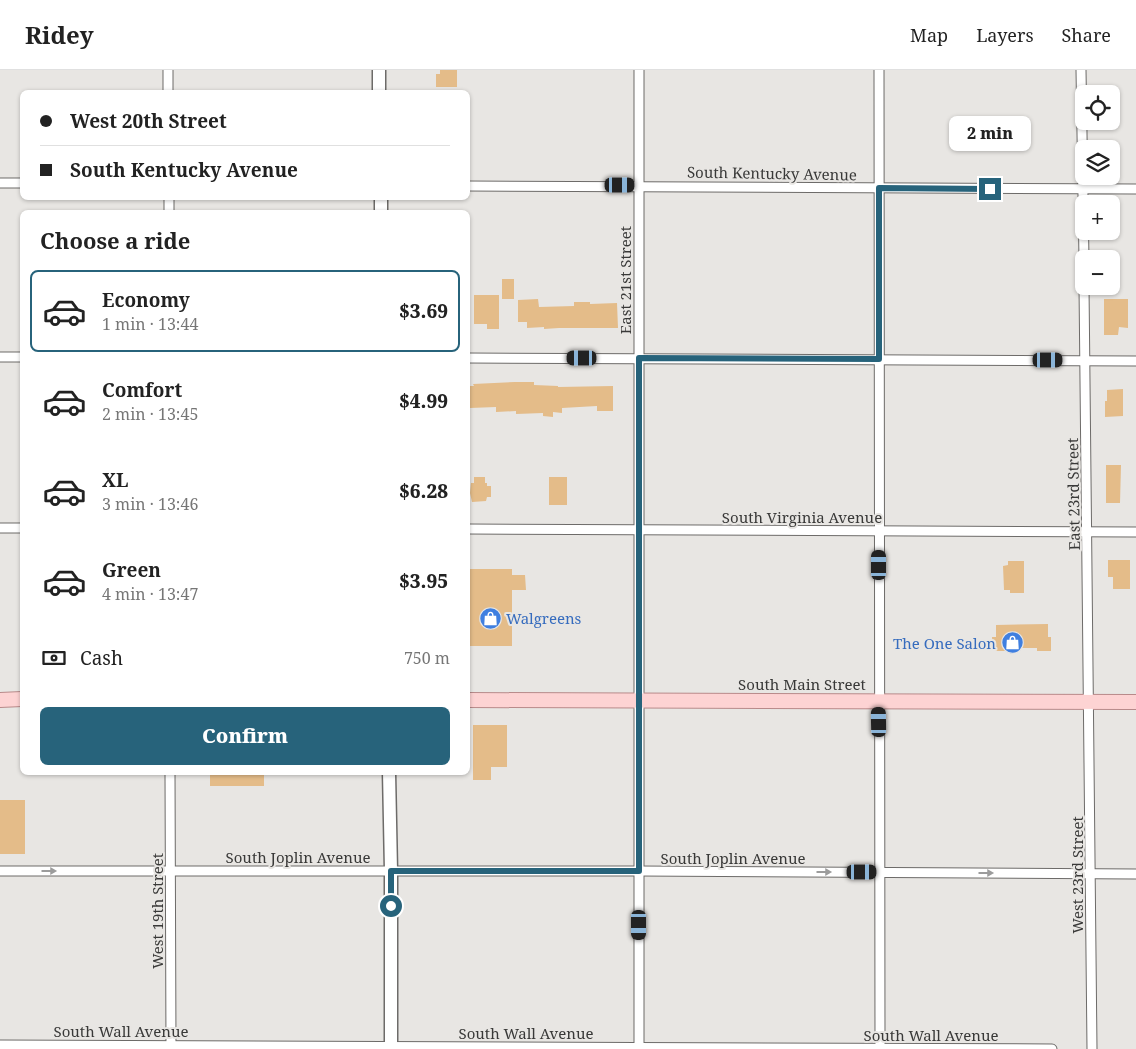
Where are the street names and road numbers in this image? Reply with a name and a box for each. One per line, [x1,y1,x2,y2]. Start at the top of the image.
street label: South Kentucky Avenue [687,162,857,184]
street label: East 21st Street [615,226,635,334]
street label: East 23rd Street [1062,438,1084,550]
street label: South Virginia Avenue [722,507,882,527]
street label: South Main Street [738,674,866,694]
street label: West 23rd Street [1067,816,1087,934]
street label: South Joplin Avenue [226,847,370,867]
street label: South Joplin Avenue [661,848,805,868]
street label: West 19th Street [147,853,167,969]
street label: South Wall Avenue [54,1021,188,1041]
street label: South Wall Avenue [459,1023,593,1043]
street label: South Wall Avenue [864,1025,998,1045]

